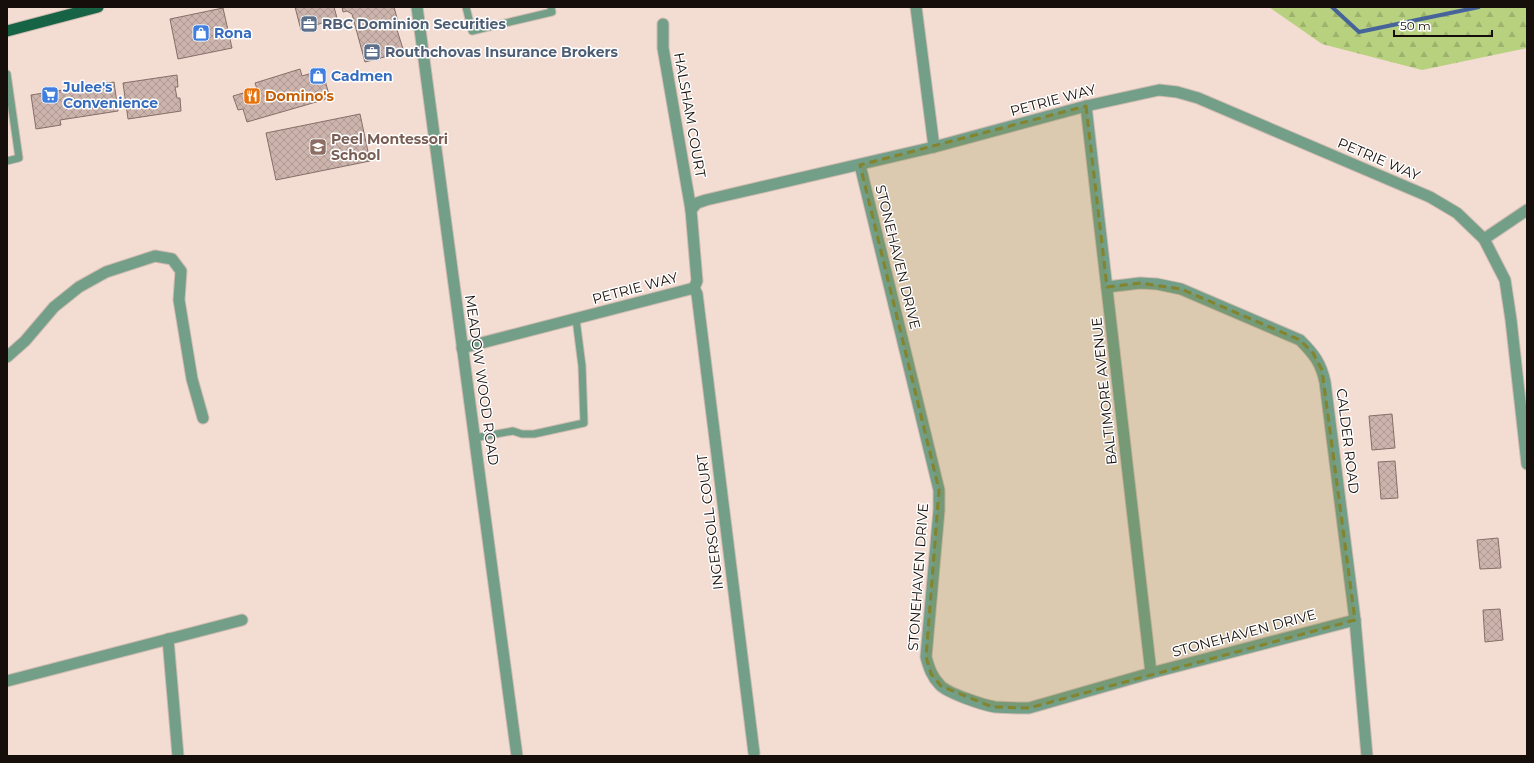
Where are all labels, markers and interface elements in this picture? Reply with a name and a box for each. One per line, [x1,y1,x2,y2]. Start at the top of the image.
scale bar [1394,12,1492,38]
office icon: RBC Dominion Securities [299,14,319,34]
place label: RBC Dominion Securities [322,15,506,33]
text: 50 m [1400,18,1431,33]
shop icon: Rona [191,23,211,43]
place label: Rona [214,24,252,42]
office icon: Routhchovas Insurance Brokers [362,42,382,62]
place label: Routhchovas Insurance Brokers [385,43,619,61]
street label: HALSHAM COURT [670,51,710,179]
shop icon: Cadmen [308,66,328,86]
place label: Cadmen [331,67,393,85]
place label: Julee's Convenience [62,78,158,112]
street label: PETRIE WAY [1008,80,1098,120]
supermarket icon: Julee's Convenience [40,85,60,105]
restaurant icon: Domino's [242,86,262,106]
place label: Domino's [265,87,335,105]
place label: Peel Montessori School [331,130,448,164]
street label: PETRIE WAY [1335,134,1423,185]
school or university icon: Peel Montessori School [308,137,328,157]
street label: STONEHAVEN DRIVE [871,183,925,331]
street label: PETRIE WAY [590,268,680,308]
street label: MEADOW WOOD ROAD [461,293,503,467]
street label: BALTIMORE AVENUE [1087,316,1121,466]
street label: CALDER ROAD [1333,387,1363,495]
street label: INGERSOLL COURT [693,453,727,591]
street label: STONEHAVEN DRIVE [904,502,932,652]
street label: STONEHAVEN DRIVE [1170,605,1318,661]

